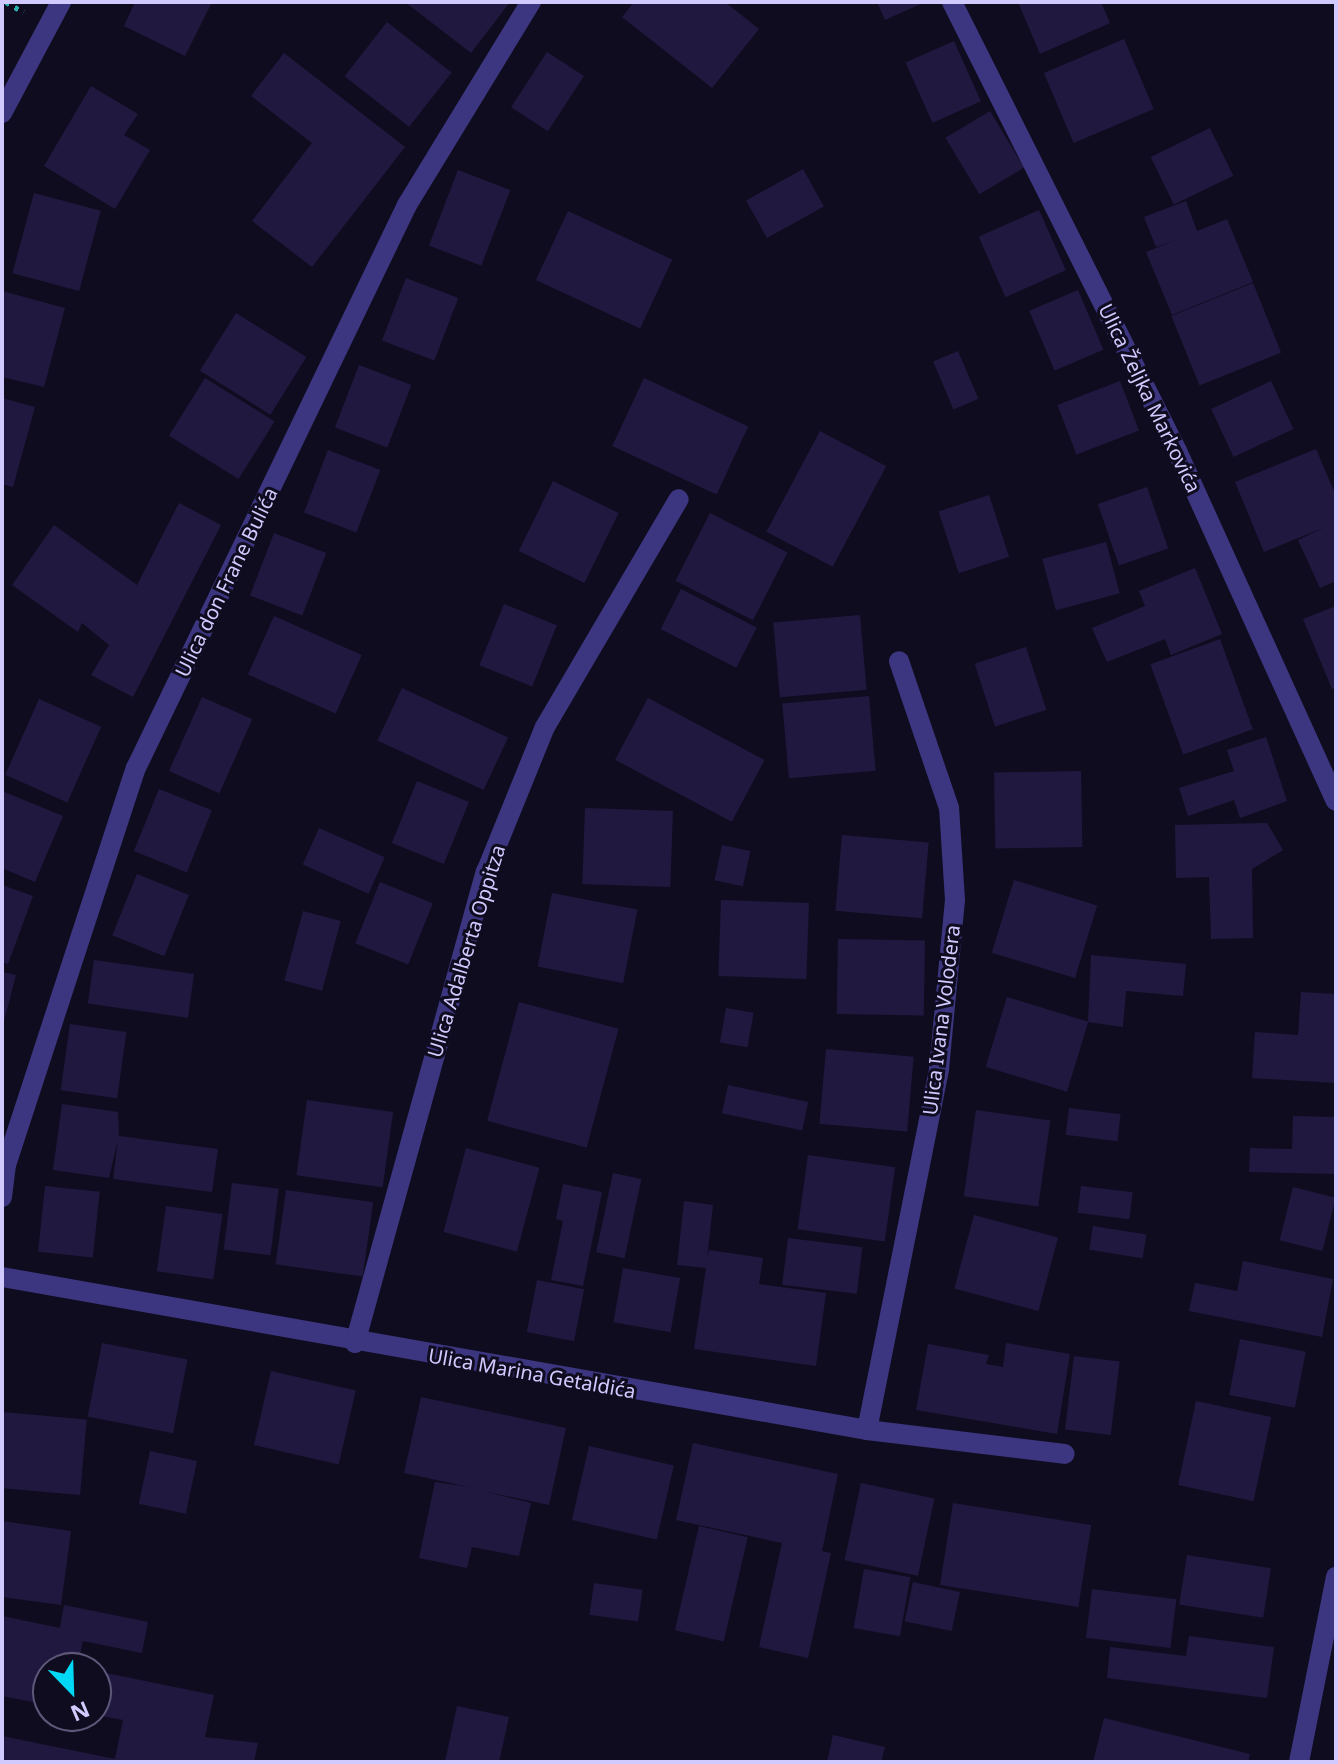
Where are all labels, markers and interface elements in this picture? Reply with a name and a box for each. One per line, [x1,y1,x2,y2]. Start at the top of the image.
street label: Ulica Željka Markovića [1094,300,1206,496]
street label: Ulica don Frane Bulića [170,483,282,681]
street label: Ulica Adalberta Oppitza [422,842,510,1060]
street label: Ulica Ivana Volodera [917,923,965,1117]
street label: Ulica Marina Getaldića [426,1343,638,1403]
north arrow [32,1652,112,1732]
text: N [67,1695,95,1730]

